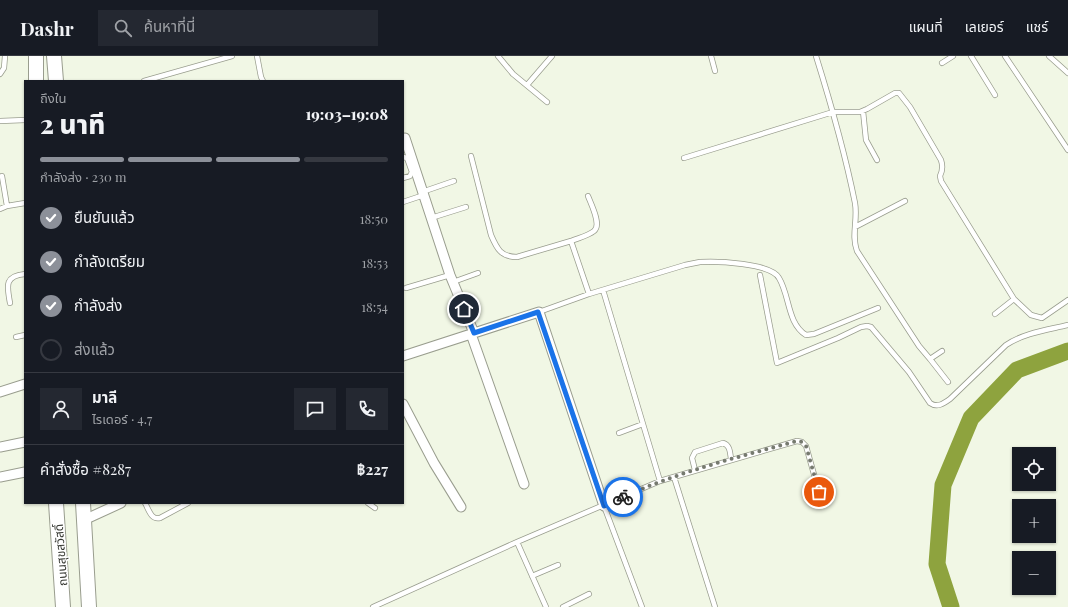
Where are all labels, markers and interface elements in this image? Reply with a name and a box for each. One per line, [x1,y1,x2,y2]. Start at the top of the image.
search box [98,10,378,46]
text: Dashr [20,15,74,41]
text: ค้นหาที่นี่ [144,16,195,36]
icon: search [112,17,134,39]
text: แผนที่ [909,17,943,36]
text: เลเยอร์ [965,17,1004,36]
text: แชร์ [1026,17,1048,36]
text: ถึงใน [40,89,66,106]
text: 19:03–19:08 [305,104,388,124]
text: 2 นาที [40,106,105,141]
text: กำลังส่ง · 230 m [40,168,126,185]
icon: check [40,207,62,229]
text: ยืนยันแล้ว [74,207,135,227]
text: 18:50 [360,210,388,227]
icon: check [40,251,62,273]
text: กำลังเตรียม [74,251,145,271]
text: 18:53 [362,254,388,271]
pin [447,292,481,326]
icon: check [40,295,62,317]
text: กำลังส่ง [74,295,122,315]
text: 18:54 [361,298,388,315]
icon: home [453,298,475,320]
text: ส่งแล้ว [74,339,115,359]
text: มาลี [92,387,117,407]
button: person [40,388,82,430]
button: chat [294,388,336,430]
button: phone [346,388,388,430]
text: ไรเดอร์ · 4.7 [92,410,152,427]
map controls [1012,447,1056,595]
button: locate [1012,447,1056,491]
text: คำสั่งซื้อ #8287 [40,459,131,479]
text: ฿227 [357,459,388,479]
pin [802,475,836,509]
courier [603,477,643,517]
icon: bag [808,481,830,503]
icon: bike [612,486,634,508]
button: + [1012,499,1056,543]
street label: ถนนสุขสวัสดิ์ [50,523,70,587]
button: − [1012,551,1056,595]

